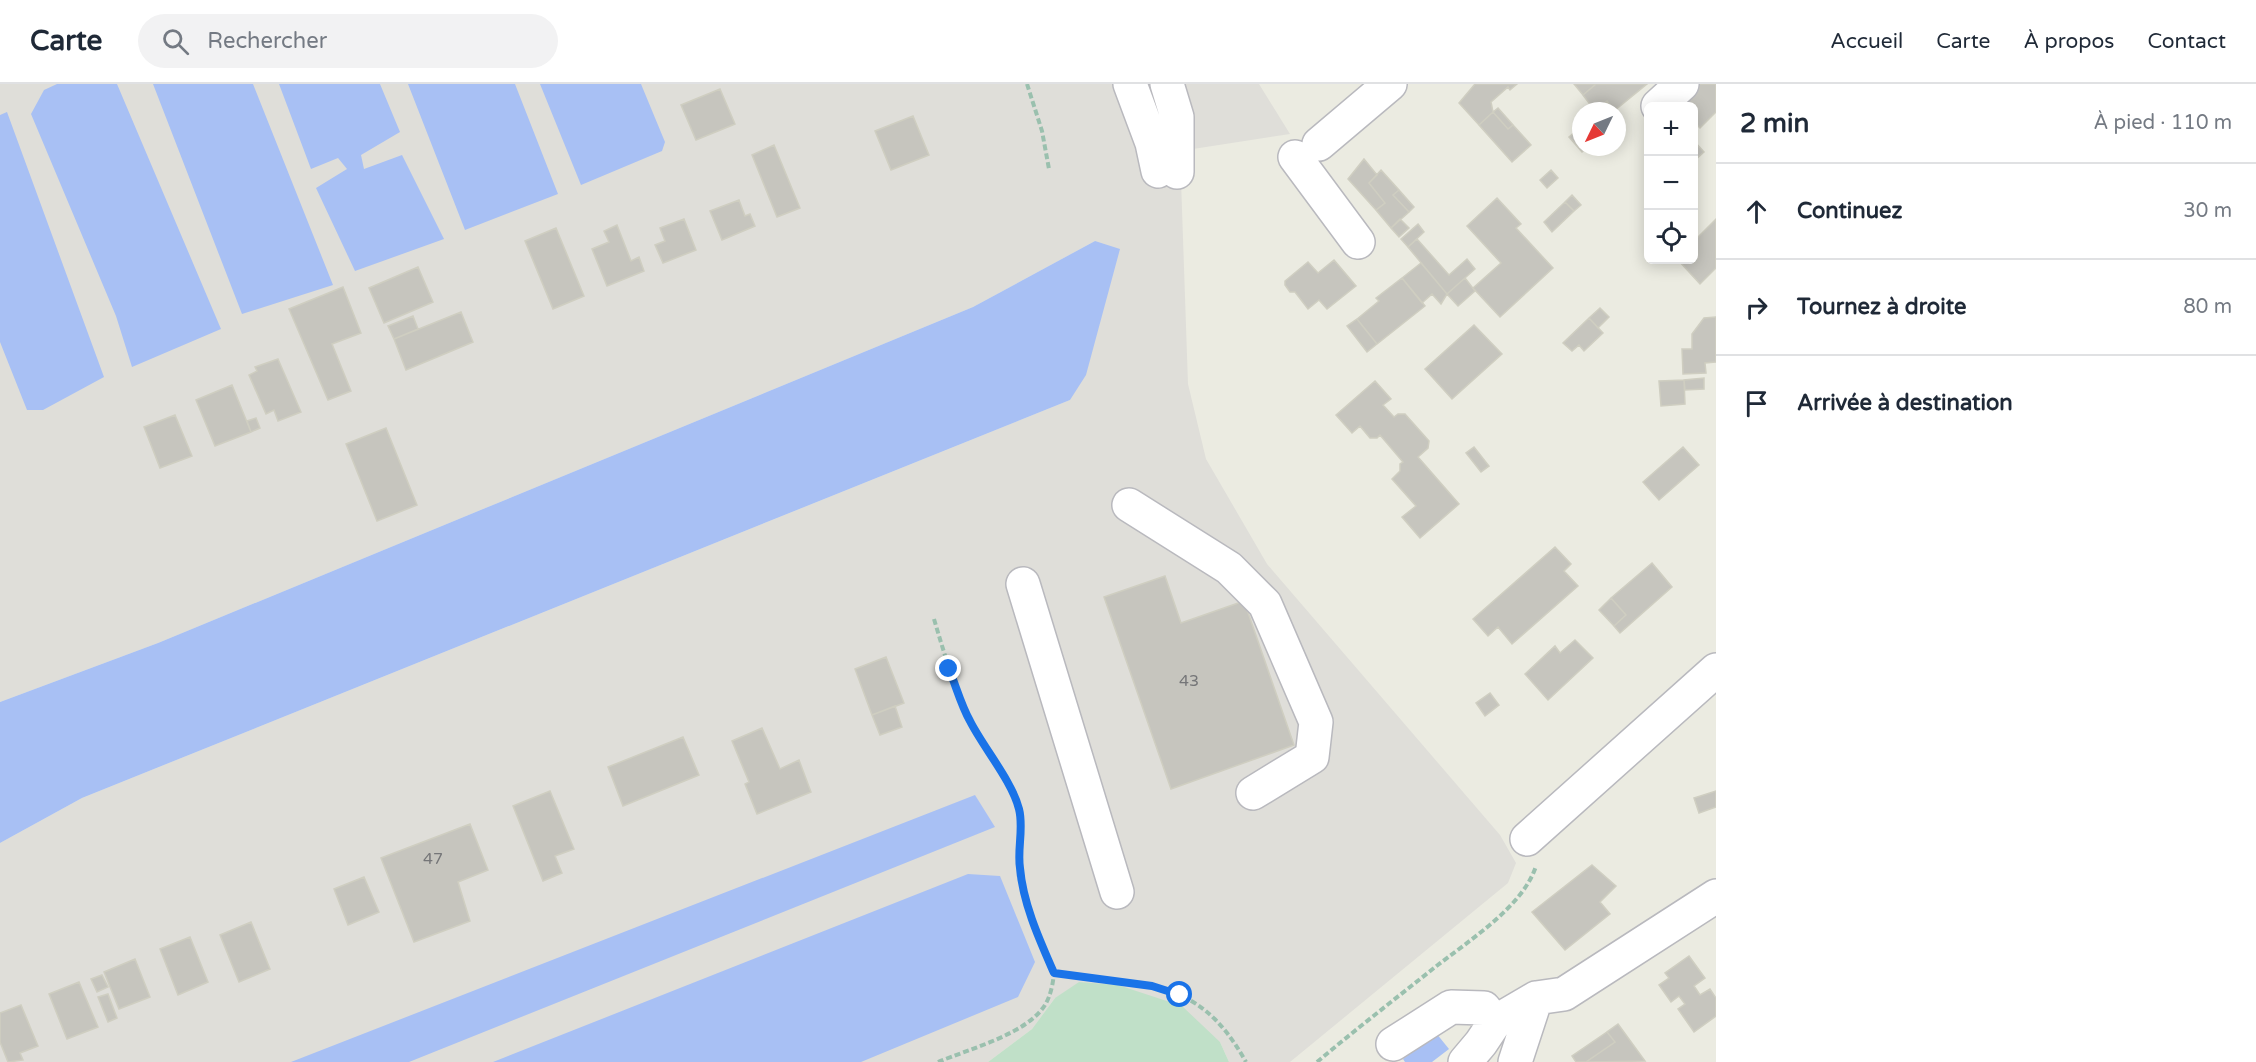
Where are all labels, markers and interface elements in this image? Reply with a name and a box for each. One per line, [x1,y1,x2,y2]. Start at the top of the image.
search box [138,14,558,68]
text: Carte [30,24,102,58]
icon: search [159,25,192,58]
text: Rechercher [207,28,327,54]
text: Accueil [1830,29,1903,54]
text: Carte [1936,29,1990,54]
text: À propos [2023,29,2114,54]
text: Contact [2147,29,2226,54]
north arrow [1572,102,1626,156]
map controls [1644,102,1698,264]
button: + [1644,102,1698,156]
text: 2 min [1740,108,1809,139]
text: À pied · 110 m [2094,111,2232,135]
button: − [1644,156,1698,210]
icon: ahead [1740,195,1773,228]
text: Continuez [1797,198,1902,224]
text: 30 m [2183,199,2232,223]
button: locate [1644,210,1698,264]
icon: right [1740,291,1773,324]
text: Tournez à droite [1797,294,1966,320]
text: 80 m [2183,295,2232,319]
icon: arrive [1740,387,1773,420]
text: Arrivée à destination [1797,390,2013,416]
route end [935,655,961,681]
house number: 43 [1179,671,1199,691]
house number: 47 [423,849,443,869]
route start [1166,981,1192,1007]

